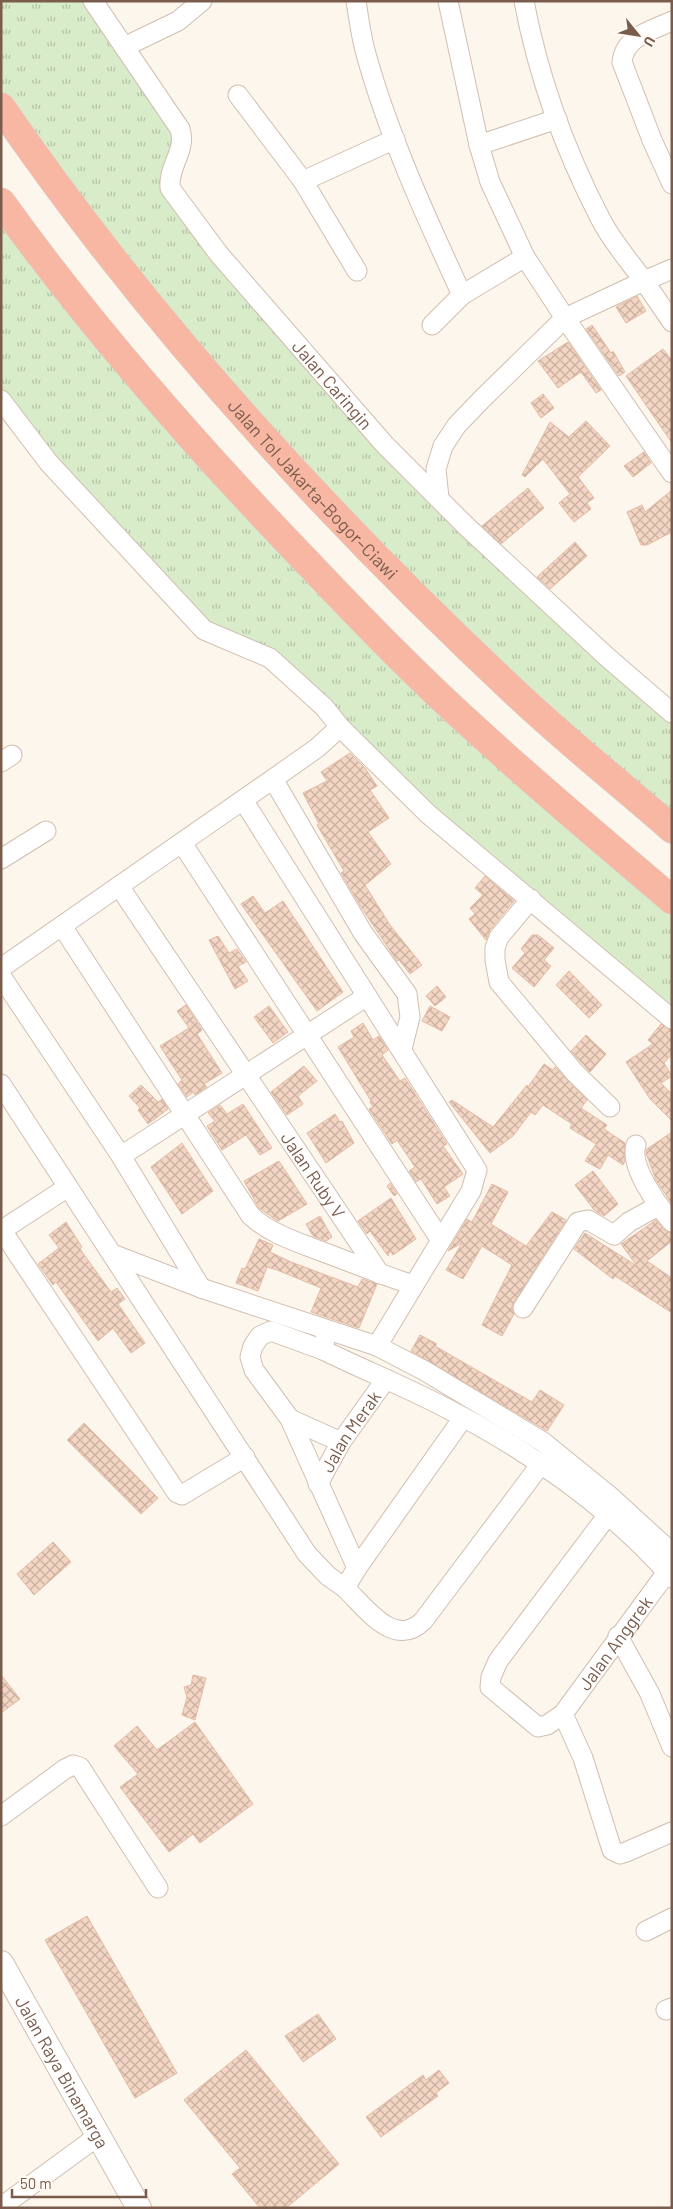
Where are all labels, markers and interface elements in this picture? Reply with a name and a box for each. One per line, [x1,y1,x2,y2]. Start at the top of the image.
north arrow [613,10,663,60]
text: U [640,34,659,50]
street label: Jalan Caringin [288,336,377,434]
street label: Jalan Tol Jakarta–Bogor–Ciawi [224,395,403,584]
street label: Jalan Ruby V [276,1127,350,1222]
street label: Jalan Merak [316,1386,385,1476]
street label: Jalan Anggrek [573,1592,657,1694]
street label: Jalan Raya Binamarga [11,1992,114,2152]
scale bar [12,2166,146,2198]
text: 50 m [20,2174,52,2192]

